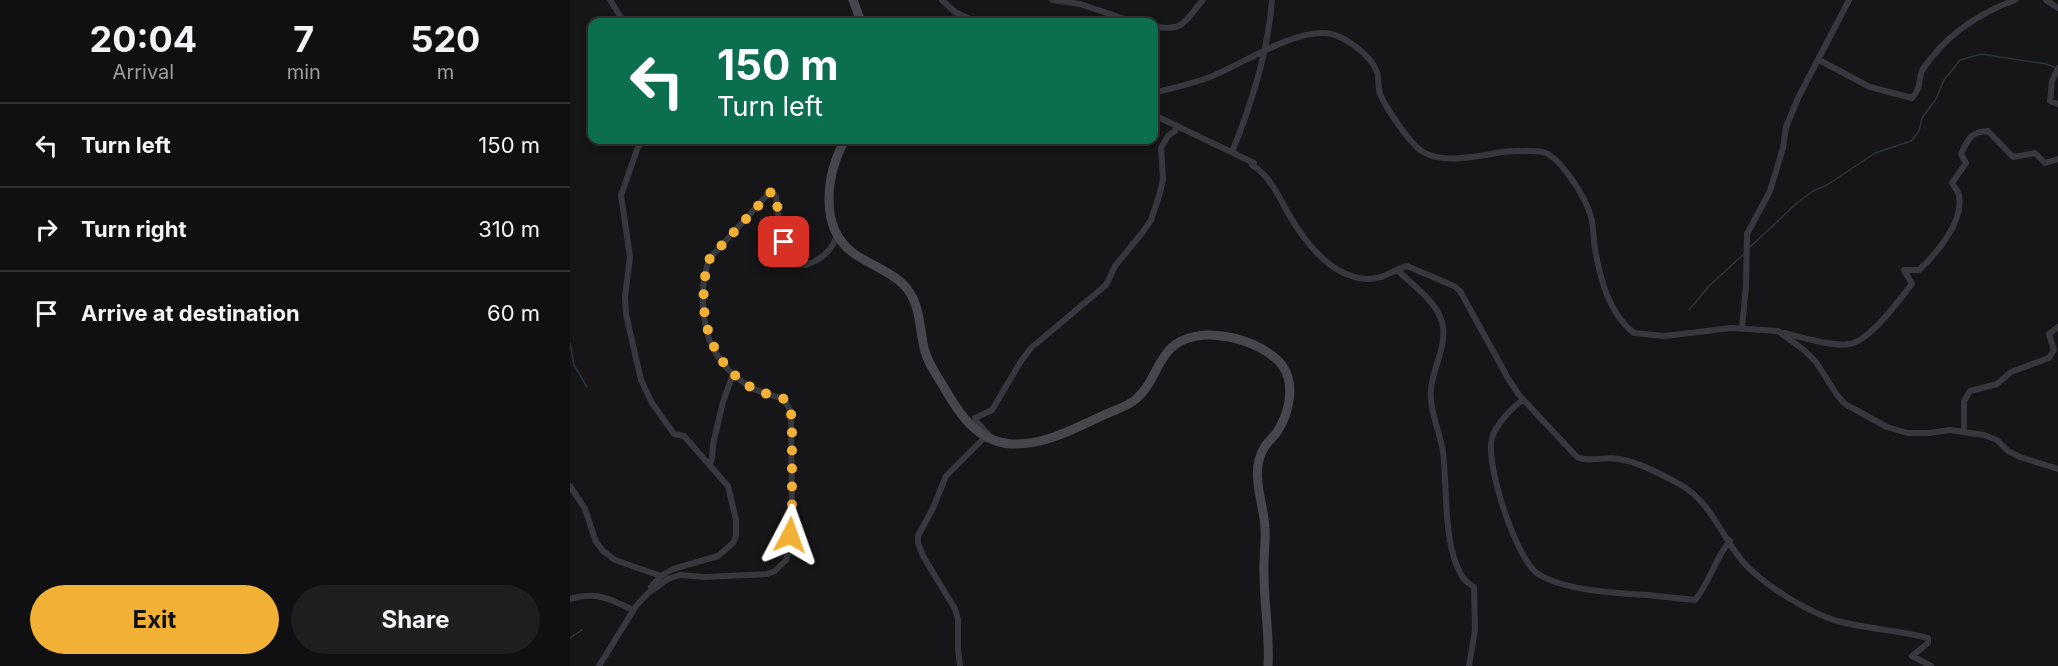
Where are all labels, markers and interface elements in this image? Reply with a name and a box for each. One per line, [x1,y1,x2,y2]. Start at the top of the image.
text: 20:04 [90,17,197,61]
text: 7 [293,17,314,61]
text: 520 [410,17,480,61]
text: 150 m [717,39,839,90]
icon: left [618,42,696,120]
text: Arrival [113,60,174,84]
text: min [287,60,321,84]
text: m [437,60,454,84]
text: Turn left [717,90,823,123]
icon: left [30,129,63,162]
text: Turn left [81,132,171,158]
text: 150 m [478,132,540,158]
icon: right [30,213,63,246]
text: Turn right [81,216,187,242]
text: 310 m [478,216,540,242]
pin [758,216,809,267]
icon: arrive [767,225,800,258]
icon: arrive [30,297,63,330]
text: Arrive at destination [81,300,300,326]
text: 60 m [487,300,540,326]
position arrow [758,503,822,567]
button: Exit [30,585,279,654]
button: Share [291,585,540,654]

